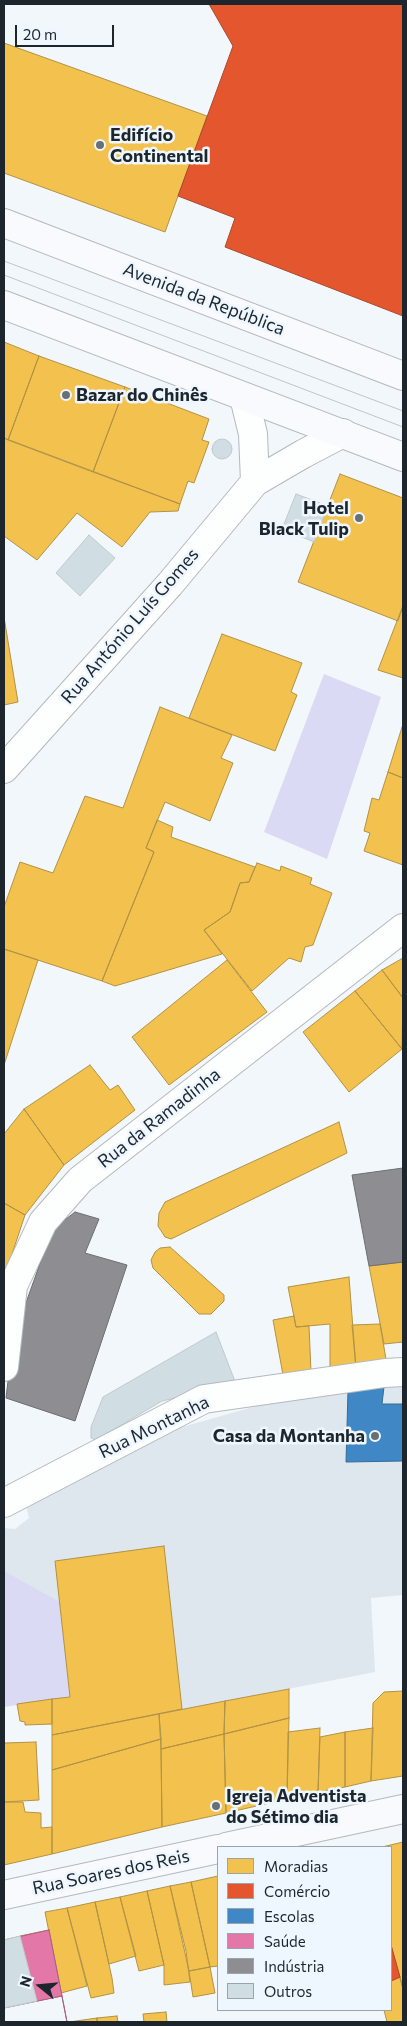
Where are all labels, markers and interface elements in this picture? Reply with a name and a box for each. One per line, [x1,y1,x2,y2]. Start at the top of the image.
scale bar [18,15,116,47]
text: 20 m [23,25,57,43]
place label: Edifício Continental [110,124,208,166]
marker: Edifício Continental [94,139,106,151]
street label: Avenida da República [120,258,288,340]
place label: Bazar do Chinês [76,384,208,406]
marker: Bazar do Chinês [60,389,72,401]
place label: Hotel Black Tulip [259,497,349,540]
marker: Hotel Black Tulip [353,512,365,524]
street label: Rua António Luís Gomes [57,544,203,708]
street label: Rua da Ramadinha [93,1063,225,1173]
street label: Rua Montanha [95,1391,213,1463]
place label: Casa da Montanha [213,1425,365,1447]
marker: Casa da Montanha [369,1430,381,1442]
place label: Igreja Adventista do Sétimo dia [226,1785,366,1828]
marker: Igreja Adventista do Sétimo dia [210,1800,222,1812]
street label: Rua Soares dos Reis [31,1845,191,1899]
legend [217,1846,392,2011]
text: Moradias [264,1857,328,1875]
text: Comércio [264,1882,330,1900]
text: Escolas [264,1907,315,1925]
text: Saúde [264,1932,306,1950]
text: Indústria [264,1957,324,1975]
north arrow [15,1961,65,2011]
text: N [16,1974,35,1989]
text: Outros [264,1982,312,2000]

